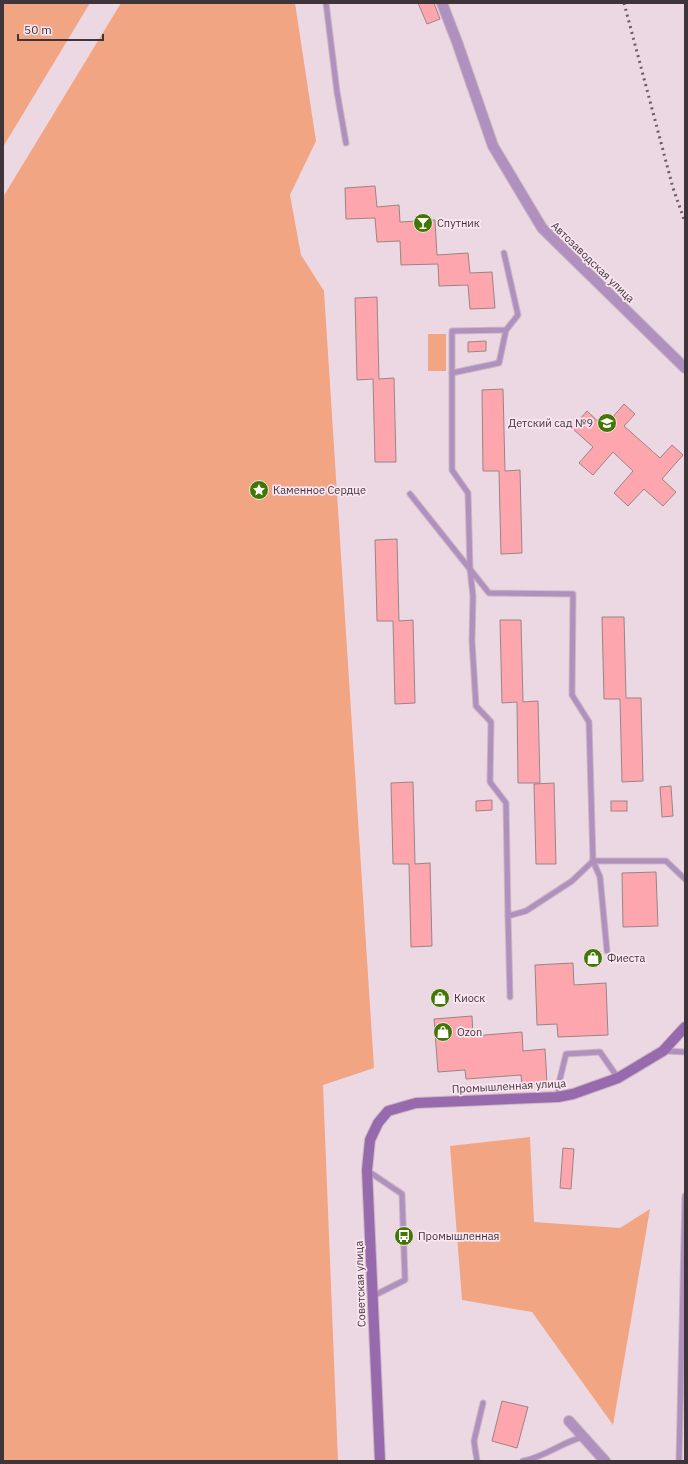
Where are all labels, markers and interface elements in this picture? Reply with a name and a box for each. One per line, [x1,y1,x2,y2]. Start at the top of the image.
scale bar [18,16,103,42]
text: 50 m [24,22,52,37]
bar icon: Спутник [412,212,434,234]
place label: Спутник [437,216,480,230]
street label: Автозаводская улица [548,219,638,306]
school or university icon: Детский сад №9 [596,412,618,434]
place label: Детский сад №9 [508,416,593,430]
place icon: Каменное Сердце [248,479,270,501]
place label: Каменное Сердце [273,483,366,497]
shop icon: Фиеста [582,947,604,969]
place label: Фиеста [607,951,645,965]
shop icon: Киоск [429,987,451,1009]
place label: Киоск [454,991,485,1005]
shop icon: Ozon [432,1021,454,1043]
place label: Ozon [457,1025,482,1039]
street label: Промышленная улица [451,1076,567,1096]
bus stop icon: Промышленная [393,1225,415,1247]
place label: Промышленная [418,1229,500,1243]
street label: Советская улица [351,1240,369,1327]

